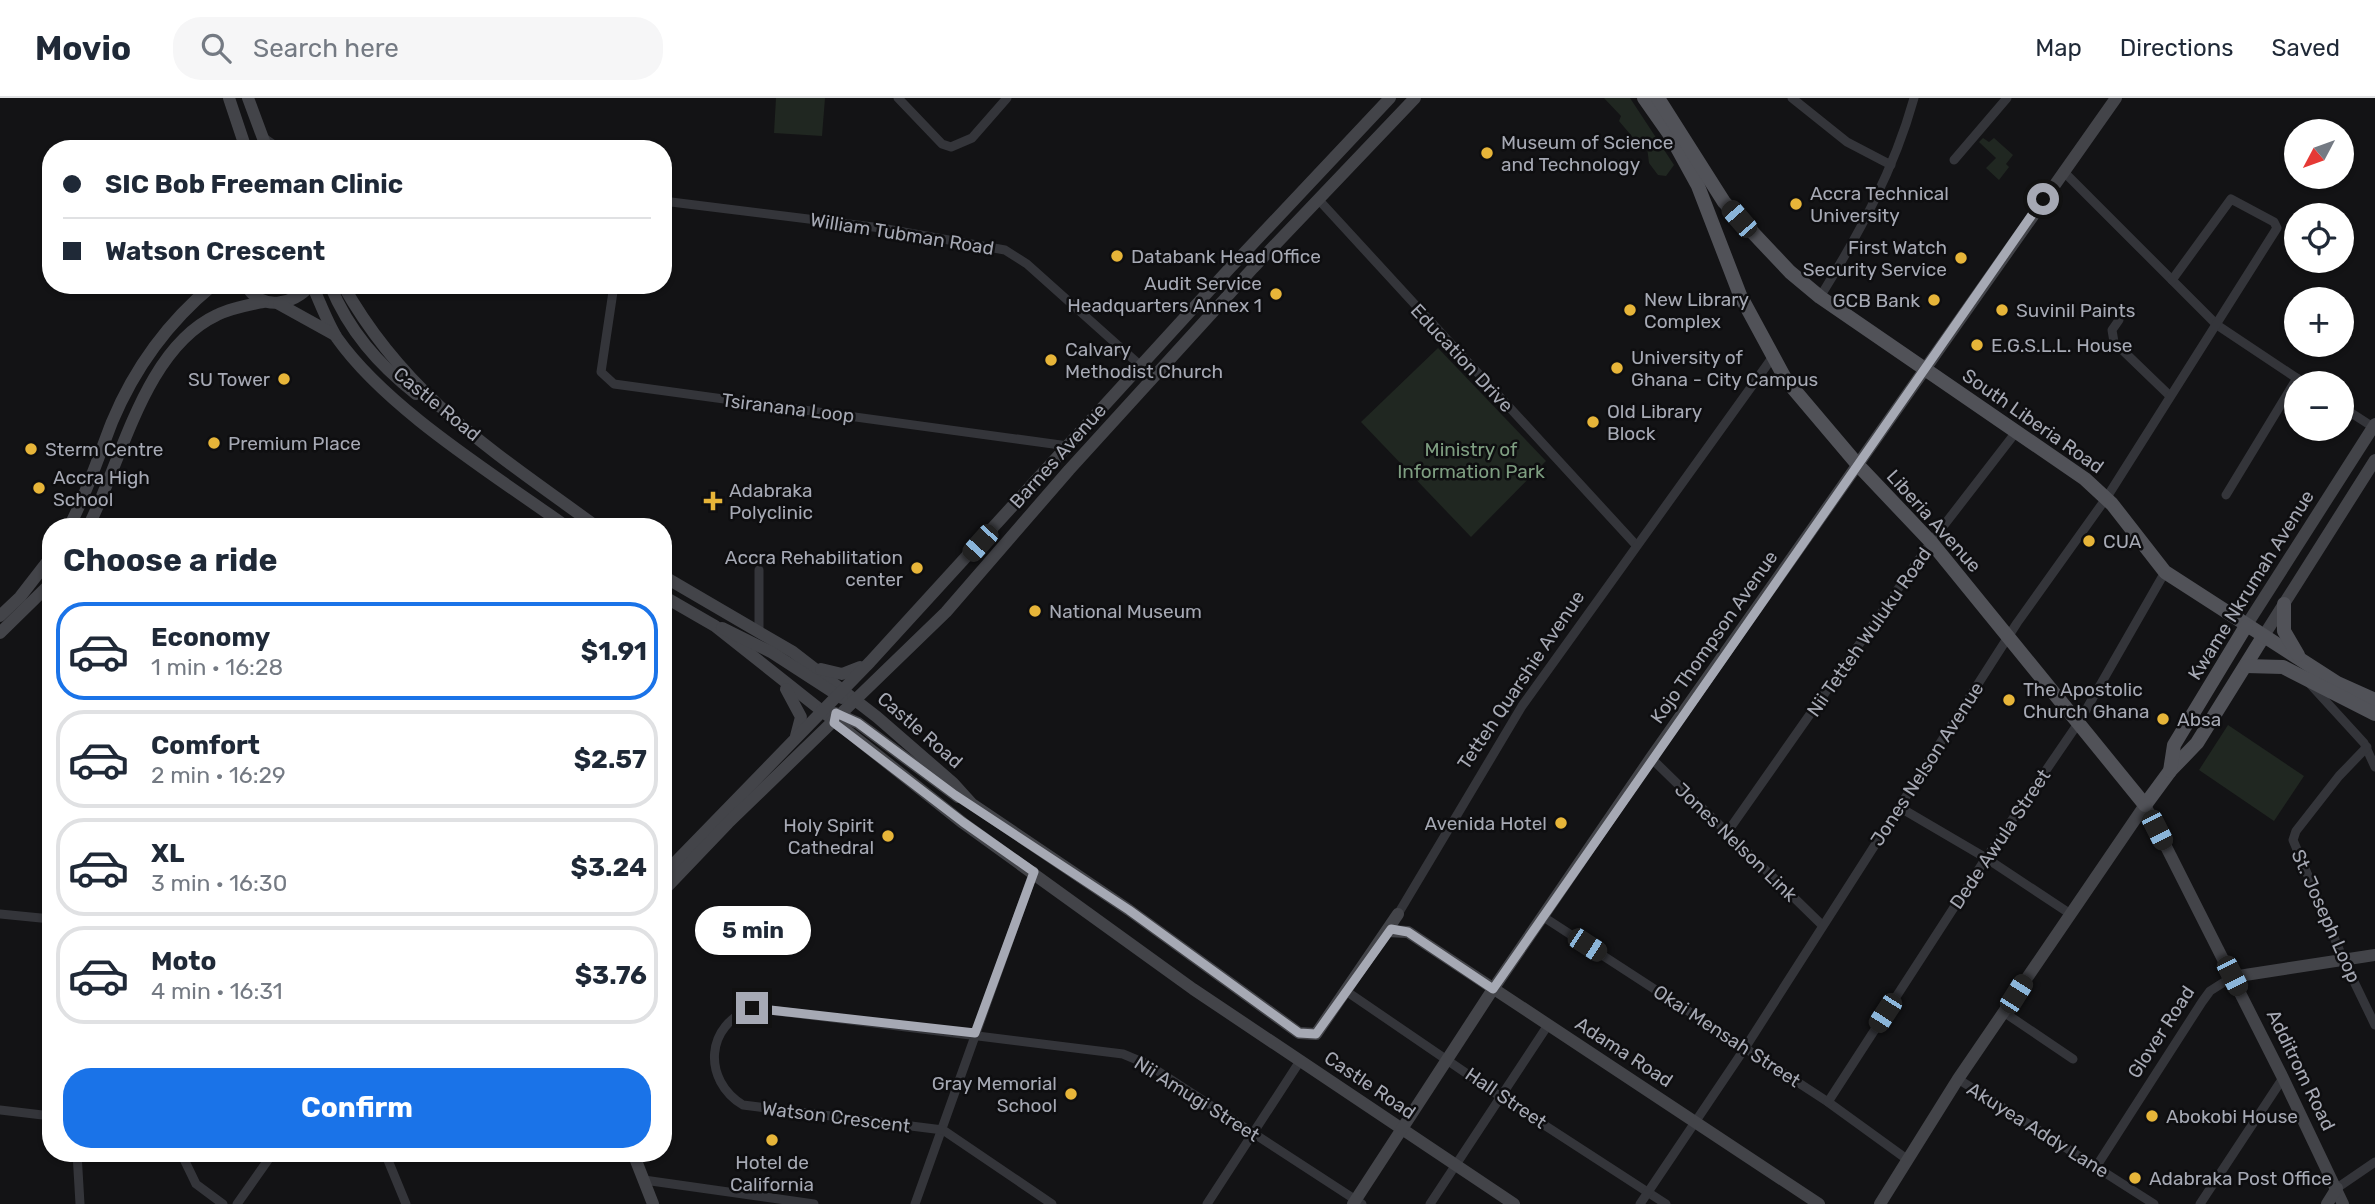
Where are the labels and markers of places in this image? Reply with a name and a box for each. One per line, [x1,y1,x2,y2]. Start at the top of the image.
place label: Museum of Science and Technology [1501,131,1673,176]
marker: Museum of Science and Technology [1479,145,1495,161]
place label: Accra Technical University [1810,182,1949,227]
marker: Accra Technical University [1788,196,1804,212]
place label: First Watch Security Service [1803,236,1947,281]
place label: Databank Head Office [1131,245,1321,268]
marker: Databank Head Office [1109,248,1125,264]
marker: First Watch Security Service [1953,250,1969,266]
place label: Audit Service Headquarters Annex 1 [1067,272,1262,317]
marker: Audit Service Headquarters Annex 1 [1268,286,1284,302]
place label: New Library Complex [1644,288,1749,333]
place label: GCB Bank [1833,289,1920,312]
marker: GCB Bank [1926,292,1942,308]
place label: Suvinil Paints [2016,299,2135,322]
marker: New Library Complex [1622,302,1638,318]
marker: Suvinil Paints [1994,302,2010,318]
place label: E.G.S.L.L. House [1991,334,2133,357]
marker: E.G.S.L.L. House [1969,337,1985,353]
place label: Calvary Methodist Church [1065,338,1223,383]
place label: University of Ghana - City Campus [1631,346,1818,391]
marker: Calvary Methodist Church [1043,352,1059,368]
marker: University of Ghana - City Campus [1609,360,1625,376]
place label: SU Tower [188,368,271,391]
marker: SU Tower [276,371,292,387]
place label: Old Library Block [1607,400,1702,445]
marker: Old Library Block [1585,414,1601,430]
place label: Premium Place [228,432,361,455]
marker: Premium Place [206,435,222,451]
place label: Sterm Centre [45,438,163,461]
marker: Sterm Centre [23,441,39,457]
place label: Accra High School [53,466,150,511]
place label: Adabraka Polyclinic [729,479,813,524]
marker: Accra High School [31,480,47,496]
marker: Adabraka Polyclinic [703,491,723,511]
place label: CUA [2103,530,2142,553]
marker: CUA [2081,533,2097,549]
place label: Accra Rehabilitation center [725,546,904,591]
marker: Accra Rehabilitation center [909,560,925,576]
place label: National Museum [1049,600,1202,623]
marker: National Museum [1027,603,1043,619]
place label: The Apostolic Church Ghana [2023,678,2149,723]
marker: The Apostolic Church Ghana [2001,692,2017,708]
place label: Absa [2177,708,2221,731]
marker: Absa [2155,711,2171,727]
place label: Avenida Hotel [1424,812,1547,835]
place label: Holy Spirit Cathedral [783,814,875,859]
marker: Avenida Hotel [1553,815,1569,831]
marker: Holy Spirit Cathedral [880,828,896,844]
place label: Gray Memorial School [932,1072,1057,1117]
marker: Gray Memorial School [1063,1086,1079,1102]
place label: Abokobi House [2166,1105,2298,1128]
marker: Abokobi House [2144,1108,2160,1124]
marker: Hotel de California [764,1132,780,1148]
place label: Hotel de California [730,1151,814,1196]
place label: Adabraka Post Office [2149,1167,2332,1190]
marker: Adabraka Post Office [2127,1170,2143,1186]

